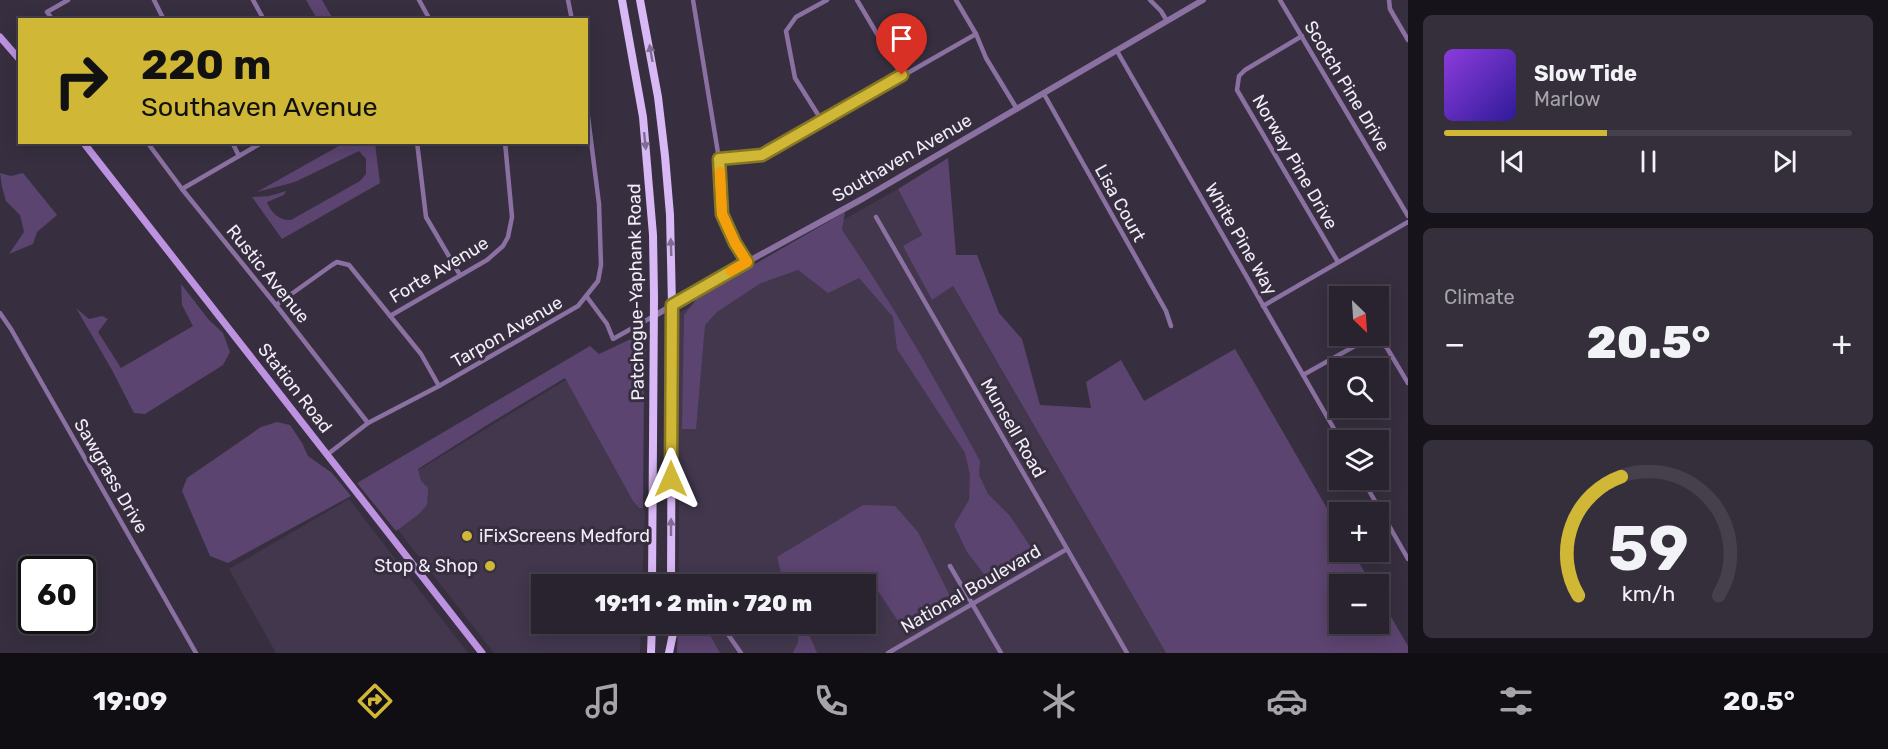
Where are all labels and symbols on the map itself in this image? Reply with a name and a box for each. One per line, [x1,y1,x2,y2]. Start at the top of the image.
pin [876,13,927,75]
street label: Scotch Pine Drive [1299,17,1395,155]
one-way arrow [646,44,655,63]
street label: Norway Pine Drive [1247,91,1343,233]
street label: Southaven Avenue [828,109,976,207]
one-way arrow [640,131,650,150]
street label: Lisa Court [1090,160,1150,246]
street label: White Pine Way [1200,179,1282,299]
street label: Patchogue-Yaphank Road [623,183,649,401]
street label: Rustic Avenue [222,220,314,328]
street label: Forte Avenue [386,232,492,308]
one-way arrow [666,237,676,256]
north arrow [1329,286,1389,346]
street label: Tarpon Avenue [448,291,566,373]
street label: Station Road [253,339,337,437]
street label: Munsell Road [976,374,1050,482]
street label: Sawgrass Drive [69,415,153,537]
position arrow [639,447,703,511]
one-way arrow [666,517,676,536]
place label: iFixScreens Medford [479,525,650,547]
marker: iFixScreens Medford [460,529,474,543]
street label: National Boulevard [897,540,1045,638]
place label: Stop & Shop [374,555,478,577]
speed limit sign: 60 [18,556,96,634]
marker: Stop & Shop [483,559,497,573]

